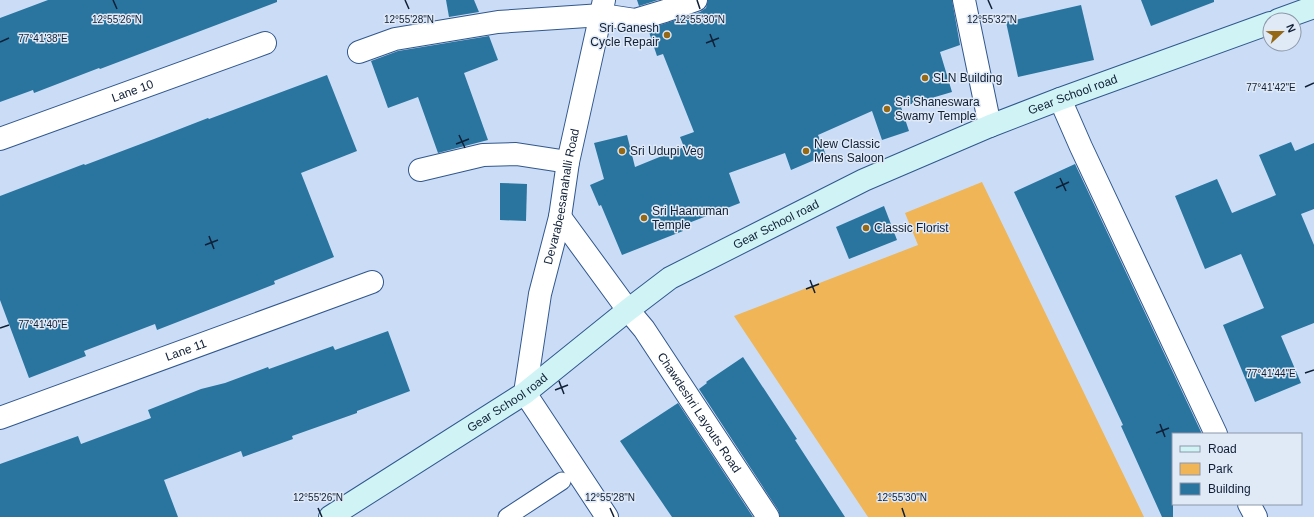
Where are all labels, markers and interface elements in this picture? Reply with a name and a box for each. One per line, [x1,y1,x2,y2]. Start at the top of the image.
north arrow [1262,12,1302,52]
text: 12°55'26"N [92,14,142,25]
text: 12°55'28"N [384,14,434,25]
text: 12°55'30"N [675,14,725,25]
text: 12°55'32"N [967,14,1017,25]
place label: Sri Ganesh Cycle Repair [590,21,659,49]
text: N [1284,22,1298,34]
marker: Sri Ganesh Cycle Repair [662,30,672,40]
text: 77°41'38"E [18,33,68,44]
place label: SLN Building [933,71,1002,85]
street label: Gear School road [1026,72,1119,118]
marker: SLN Building [920,73,930,83]
street label: Lane 10 [110,77,156,105]
text: 77°41'42"E [1246,82,1296,93]
place label: Sri Shaneswara Swamy Temple [895,95,980,123]
marker: Sri Shaneswara Swamy Temple [882,104,892,114]
street label: Devarabeesanahalli Road [541,127,582,266]
place label: New Classic Mens Saloon [814,137,884,165]
place label: Sri Udupi Veg [630,144,703,158]
marker: Sri Udupi Veg [617,146,627,156]
marker: New Classic Mens Saloon [801,146,811,156]
street label: Gear School road [731,197,821,252]
place label: Sri Haanuman Temple [652,204,729,232]
marker: Sri Haanuman Temple [639,213,649,223]
place label: Classic Florist [874,221,949,235]
marker: Classic Florist [861,223,871,233]
text: 77°41'40"E [18,319,68,330]
street label: Lane 11 [164,336,209,364]
street label: Chawdeshri Layouts Road [654,350,744,475]
text: 77°41'44"E [1246,368,1296,379]
street label: Gear School road [465,371,550,435]
legend [1172,433,1302,505]
text: Road [1208,442,1237,456]
text: Park [1208,462,1234,476]
text: Building [1208,482,1251,496]
text: 12°55'26"N [293,492,343,503]
text: 12°55'28"N [585,492,635,503]
text: 12°55'30"N [877,492,927,503]

